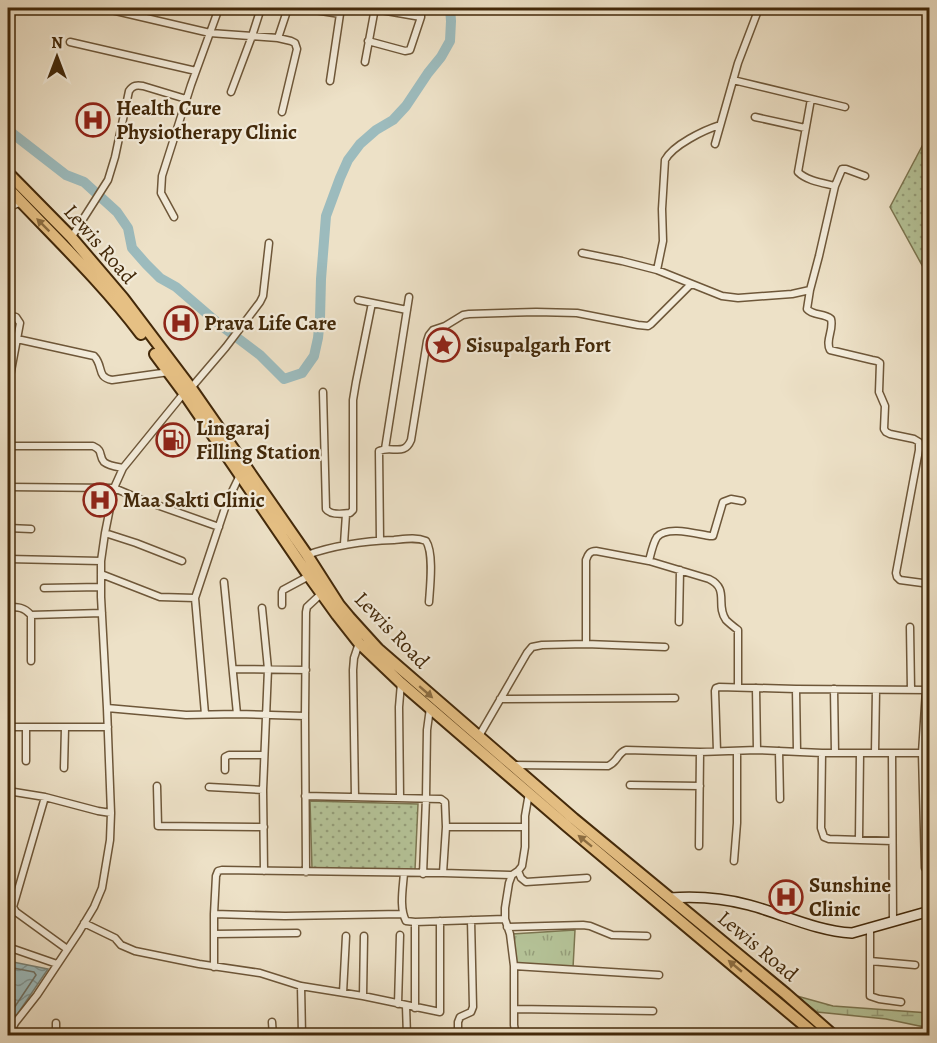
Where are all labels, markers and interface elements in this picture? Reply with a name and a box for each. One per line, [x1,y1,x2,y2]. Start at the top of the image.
north arrow [27,27,87,87]
text: N [51,32,63,54]
place label: Health Cure Physiotherapy Clinic [116,94,297,146]
hospital icon: Health Cure Physiotherapy Clinic [75,102,111,138]
street label: Lewis Road [58,198,143,290]
one-way arrow [36,218,51,232]
hospital icon: Prava Life Care [163,305,199,341]
place label: Prava Life Care [204,309,337,337]
place icon: Sisupalgarh Fort [425,327,461,363]
place label: Sisupalgarh Fort [466,331,611,359]
place label: Lingaraj Filling Station [196,414,321,466]
fuel station icon: Lingaraj Filling Station [155,422,191,458]
hospital icon: Maa Sakti Clinic [82,482,118,518]
place label: Maa Sakti Clinic [123,486,265,514]
street label: Lewis Road [348,585,436,675]
one-way arrow [418,685,434,698]
one-way arrow [578,835,593,848]
place label: Sunshine Clinic [809,871,891,923]
hospital icon: Sunshine Clinic [768,879,804,915]
street label: Lewis Road [712,904,805,988]
one-way arrow [727,959,743,972]

